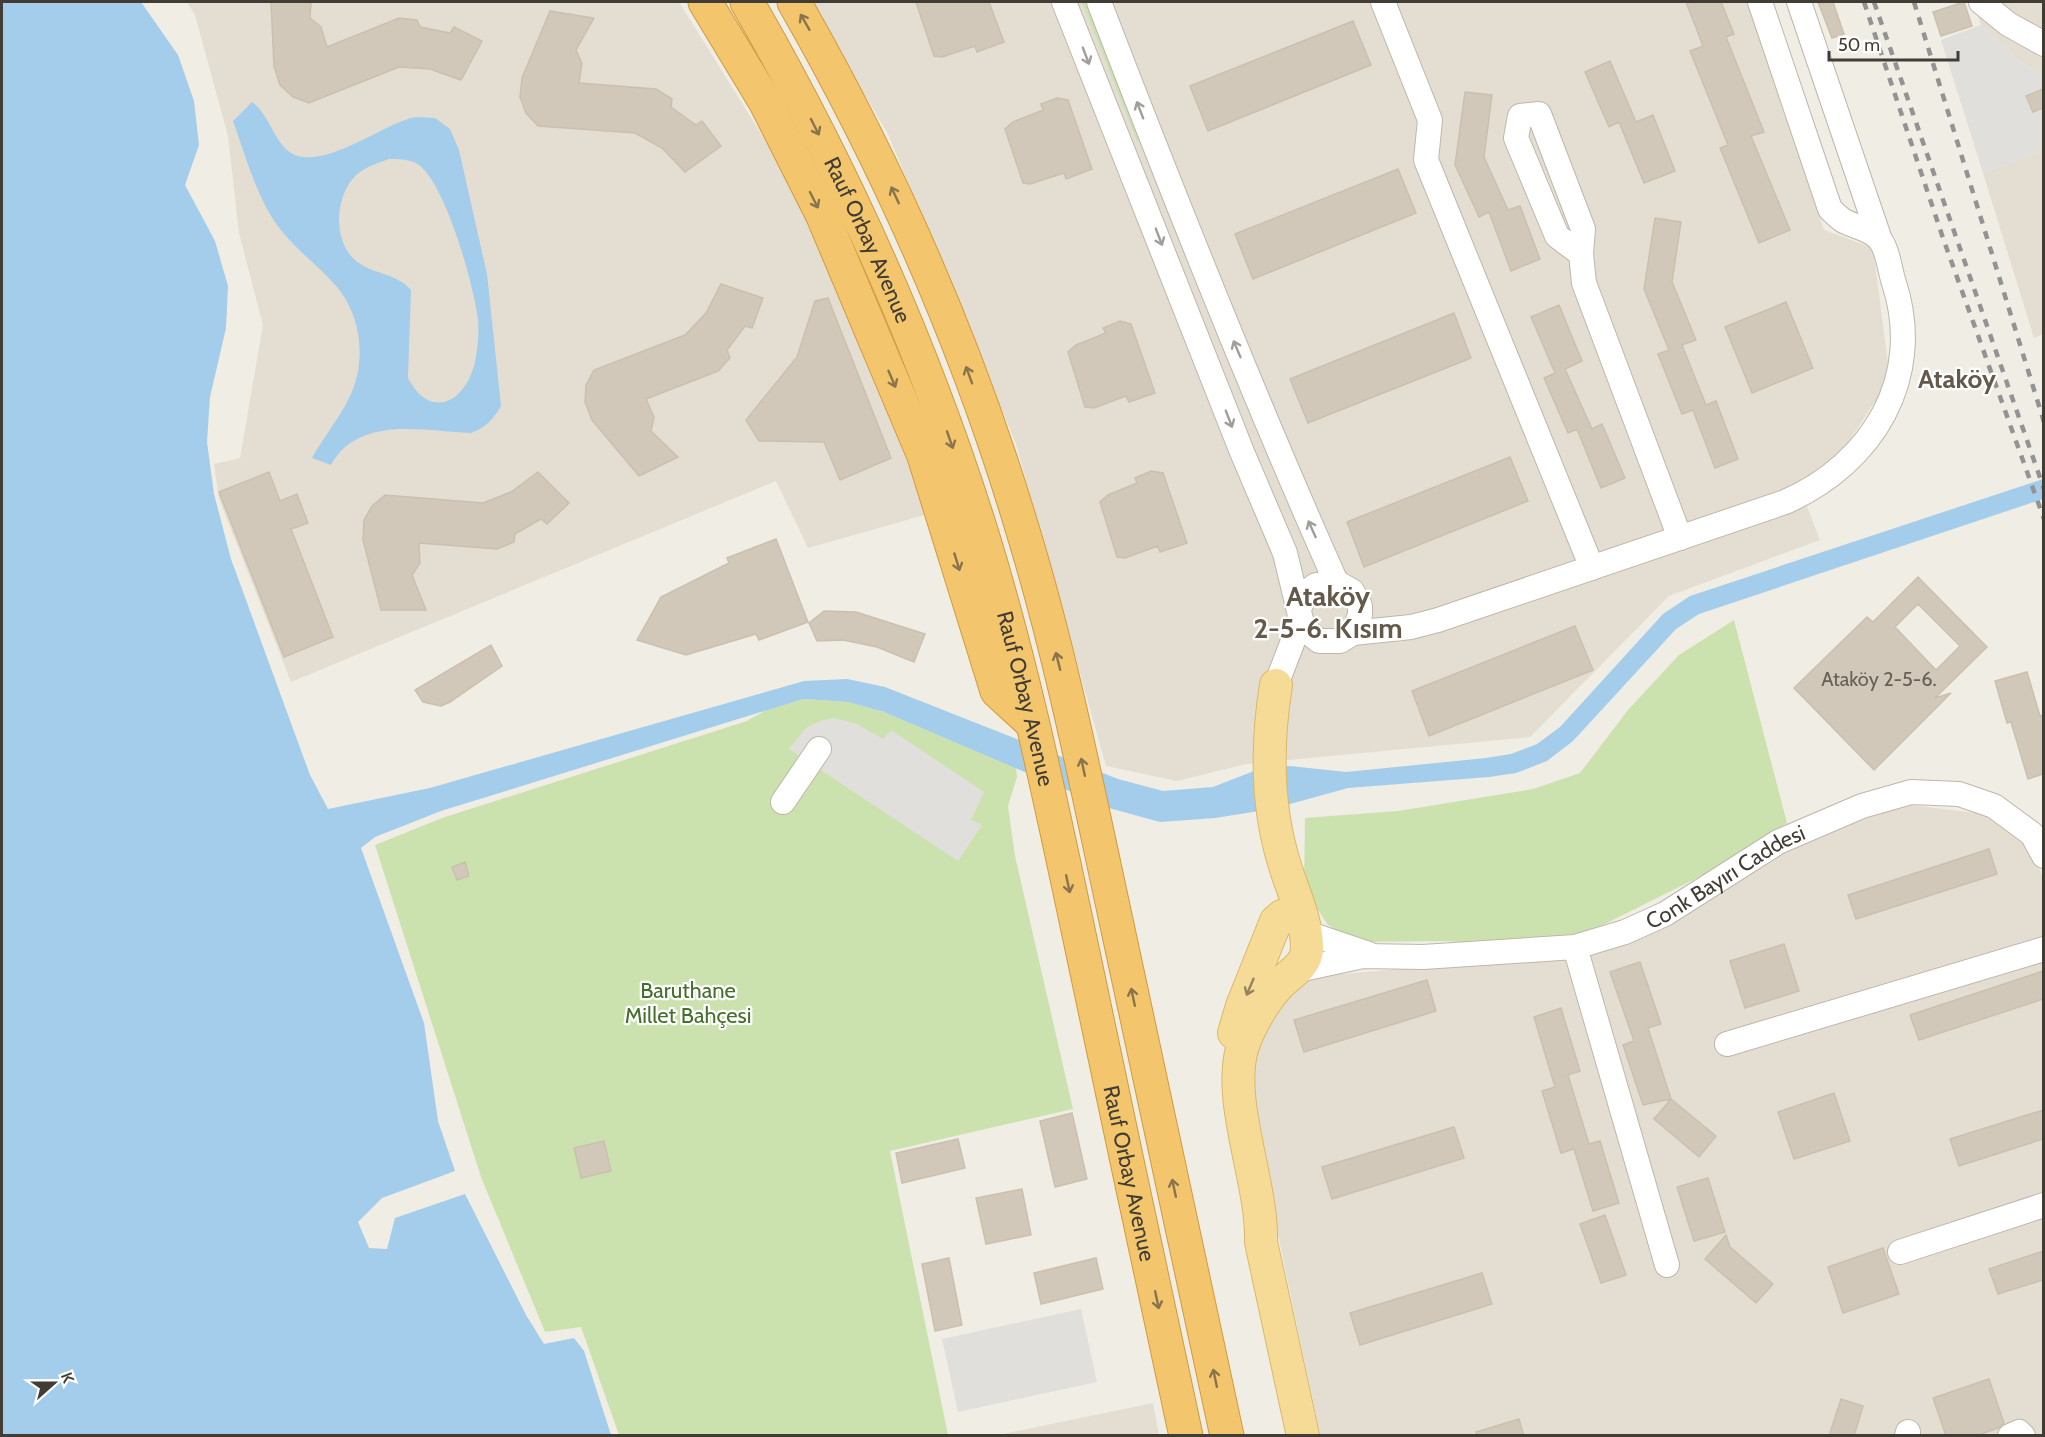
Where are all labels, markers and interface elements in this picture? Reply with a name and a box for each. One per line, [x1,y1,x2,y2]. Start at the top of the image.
one-way arrow [799,14,811,31]
scale bar [1829,24,1958,62]
text: 50 m [1838,34,1880,56]
one-way arrow [1081,46,1092,65]
one-way arrow [1134,101,1145,120]
one-way arrow [809,117,821,135]
street label: Rauf Orbay Avenue [818,152,917,327]
one-way arrow [888,186,899,204]
one-way arrow [809,190,821,208]
one-way arrow [1154,227,1165,246]
one-way arrow [1231,340,1242,359]
district label: Ataköy [1918,363,1996,395]
one-way arrow [963,366,974,385]
one-way arrow [886,369,898,387]
one-way arrow [1224,409,1235,428]
one-way arrow [946,431,957,449]
one-way arrow [1306,520,1318,538]
one-way arrow [952,552,963,571]
district label: Ataköy 2-5-6. Kısım [1253,579,1403,645]
street label: Rauf Orbay Avenue [991,608,1060,789]
one-way arrow [1052,652,1064,671]
house number: Ataköy 2-5-6. [1821,667,1937,691]
one-way arrow [1077,758,1088,778]
street label: Conk Bayırı Caddesi [1642,819,1809,935]
one-way arrow [1063,874,1074,893]
park label: Baruthane Millet Bahçesi [625,977,751,1029]
one-way arrow [1244,977,1255,995]
one-way arrow [1127,988,1138,1007]
street label: Rauf Orbay Avenue [1097,1083,1161,1264]
one-way arrow [1168,1178,1179,1198]
one-way arrow [1152,1290,1163,1310]
north arrow [24,1353,84,1413]
one-way arrow [1209,1369,1220,1389]
text: K [57,1370,78,1386]

